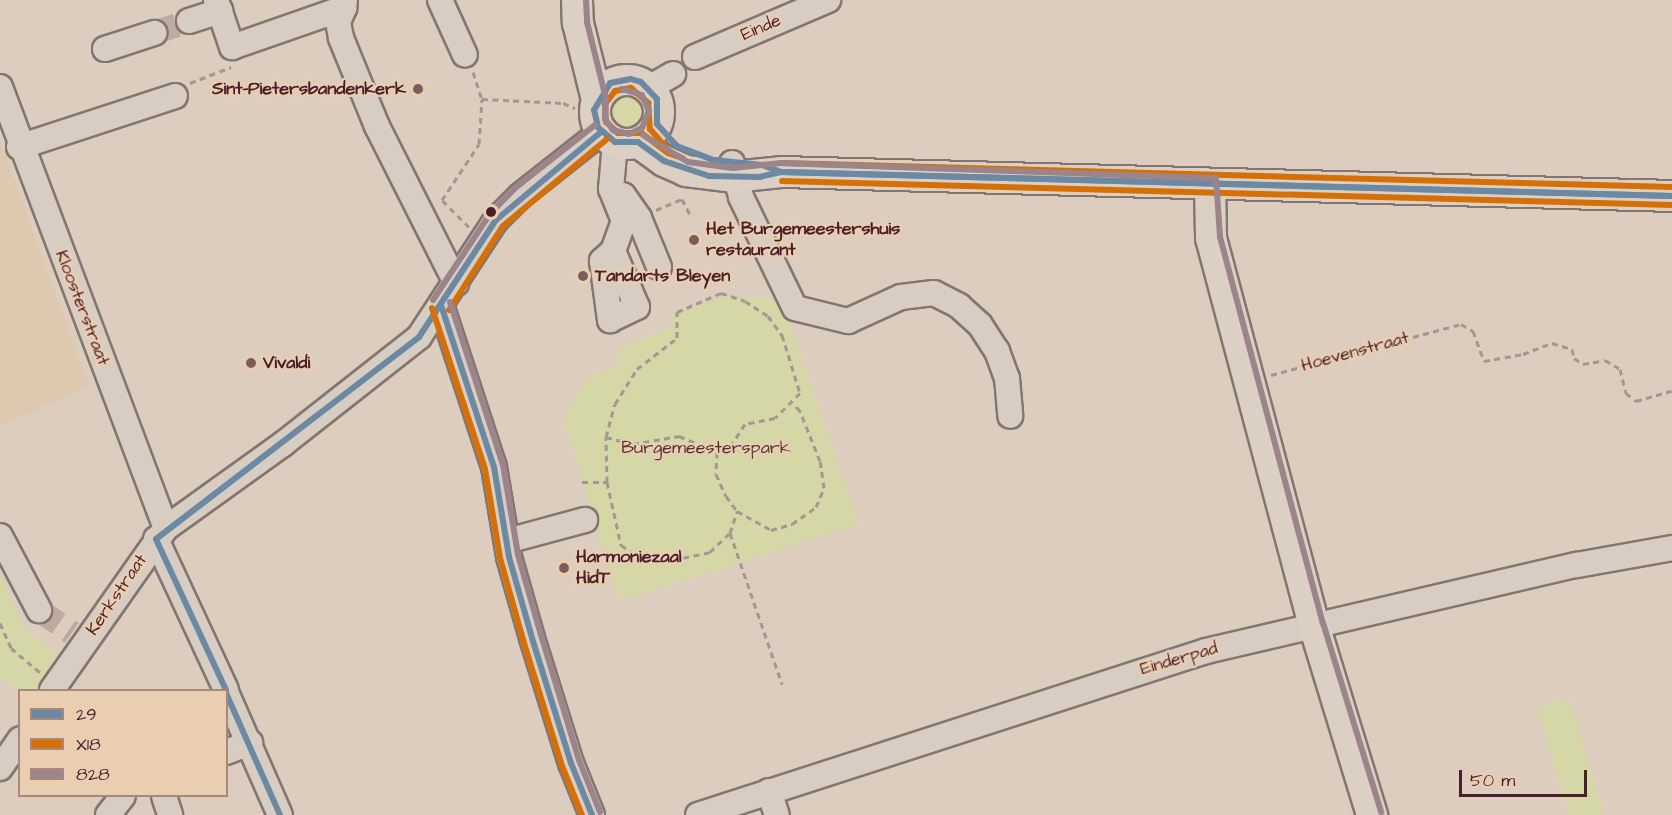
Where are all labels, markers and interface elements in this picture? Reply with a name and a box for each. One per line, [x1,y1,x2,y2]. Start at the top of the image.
street label: Einde [738,10,784,46]
place label: Sint-Pietersbandenkerk [212,78,406,100]
marker: Sint-Pietersbandenkerk [411,82,425,96]
unlabelled marker [485,206,497,218]
place label: Het Burgemeestershuis restaurant [706,219,900,262]
marker: Het Burgemeestershuis restaurant [687,233,701,247]
street label: Kloosterstraat [50,247,114,369]
place label: Tandarts Bleyen [595,265,730,287]
marker: Tandarts Bleyen [576,269,590,283]
street label: Hoevenstraat [1299,327,1411,377]
place label: Vivaldi [263,352,310,374]
marker: Vivaldi [244,356,258,370]
park label: Burgemeesterspark [621,437,791,459]
place label: Harmoniezaal HidT [576,547,682,590]
street label: Kerkstraat [82,550,152,640]
marker: Harmoniezaal HidT [557,561,571,575]
street label: Einderpad [1138,638,1220,680]
legend [18,689,228,797]
text: 29 [76,702,97,727]
text: X18 [76,732,101,757]
scale bar [1462,758,1590,796]
text: 828 [76,762,110,787]
text: 50 m [1470,768,1515,793]

